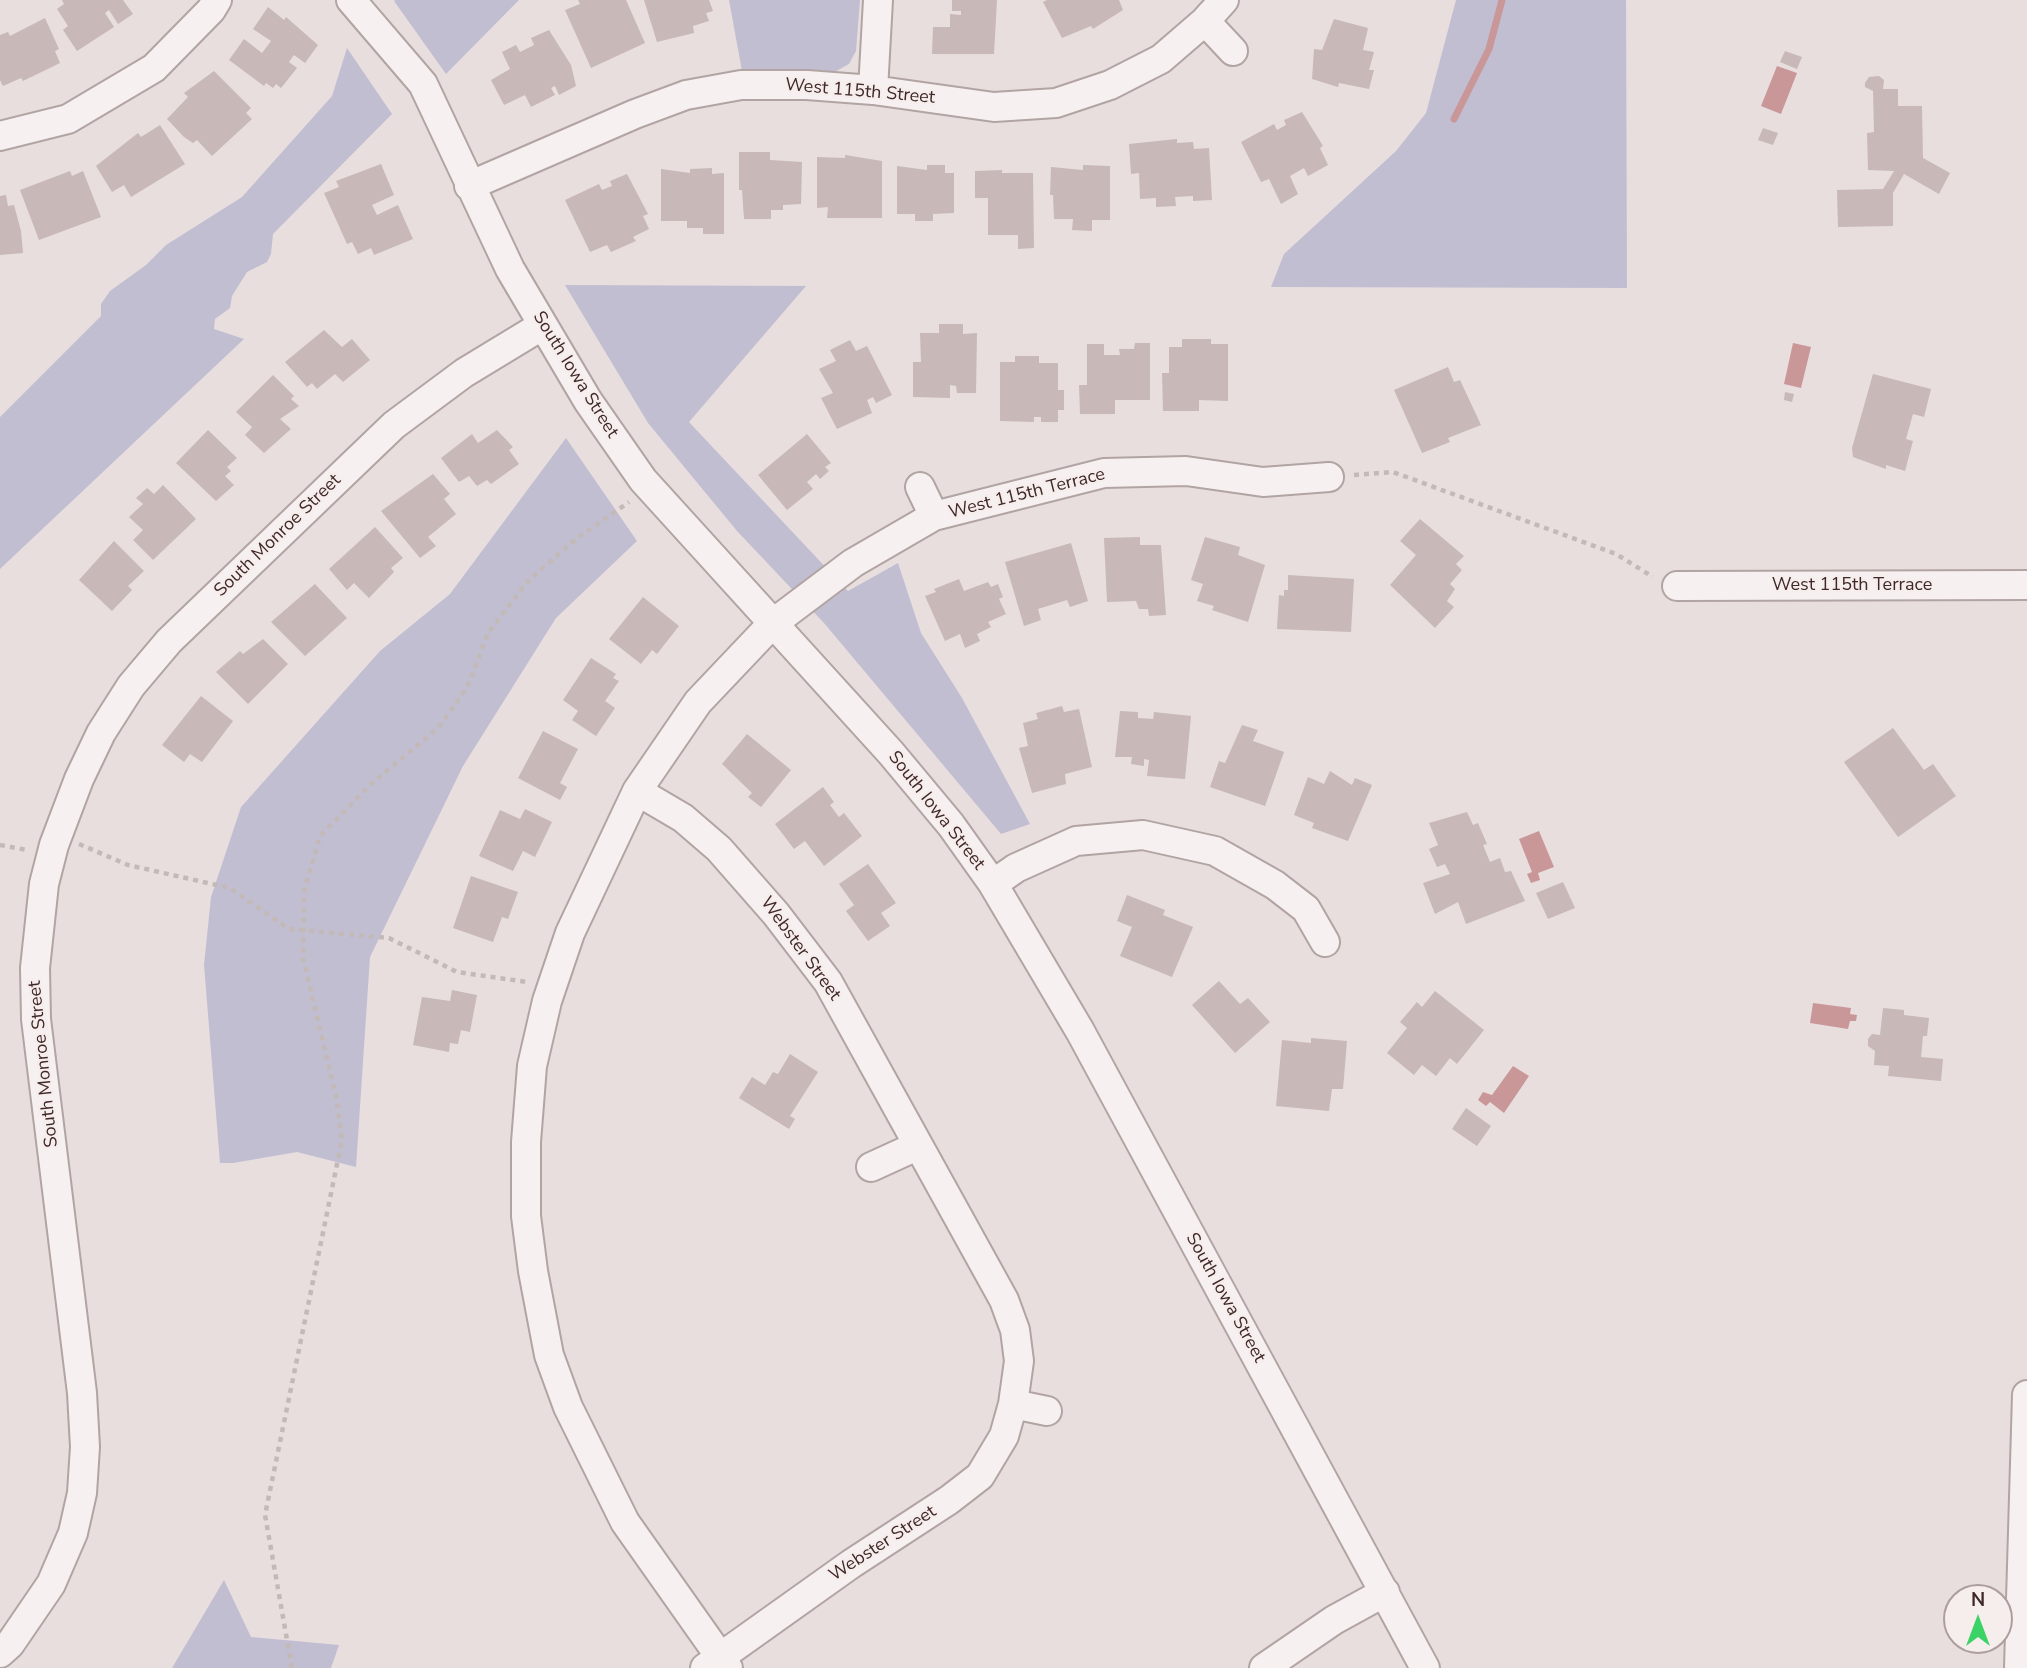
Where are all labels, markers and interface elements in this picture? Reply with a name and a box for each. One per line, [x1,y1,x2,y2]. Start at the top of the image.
street label: West 115th Street [784,75,936,109]
street label: South Iowa Street [527,308,623,442]
street label: West 115th Terrace [947,464,1107,524]
street label: South Monroe Street [210,470,346,602]
street label: West 115th Terrace [1772,575,1932,597]
street label: South Iowa Street [883,747,989,875]
street label: Webster Street [755,893,845,1005]
street label: South Monroe Street [24,980,64,1148]
street label: South Iowa Street [1180,1229,1270,1367]
street label: Webster Street [825,1501,941,1587]
north arrow [1943,1584,2013,1654]
text: N [1971,1587,1985,1613]

